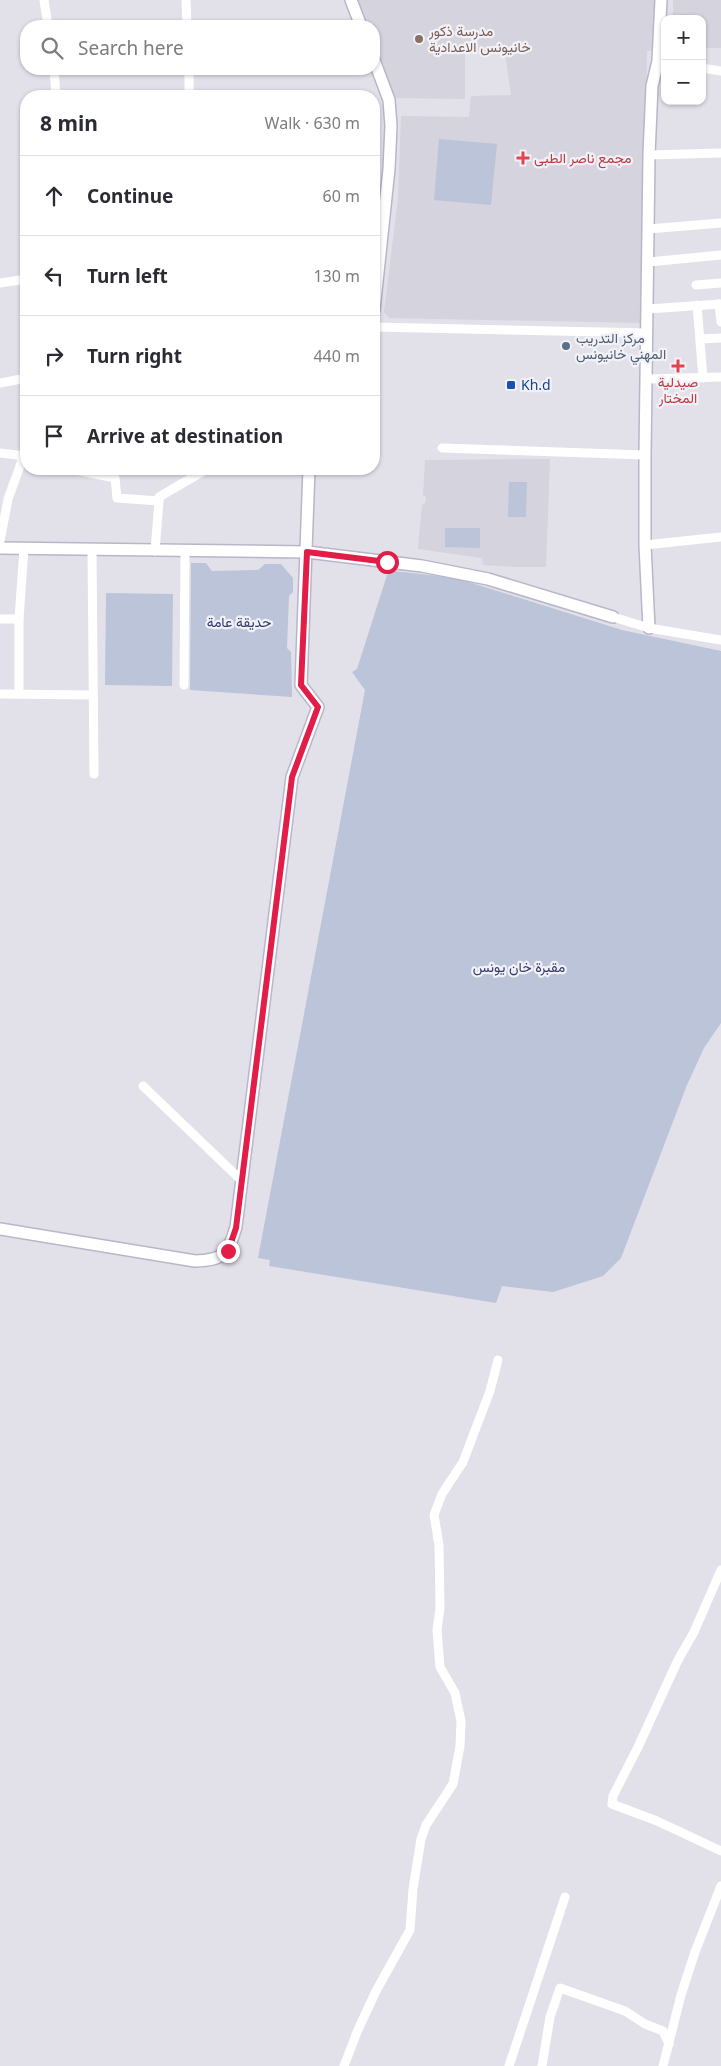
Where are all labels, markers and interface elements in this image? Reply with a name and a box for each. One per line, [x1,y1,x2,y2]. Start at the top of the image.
map controls [661,15,706,105]
button: + [661,15,706,60]
search box [20,20,380,75]
place label: مدرسة ذكور خانيونس الاعدادية [428,21,531,56]
marker: مدرسة ذكور خانيونس الاعدادية [413,33,425,45]
icon: search [38,34,66,62]
text: Search here [78,35,184,61]
button: − [661,60,706,105]
text: 8 min [40,109,98,137]
text: Walk · 630 m [265,112,360,134]
place label: مجمع ناصر الطبى [534,148,631,169]
marker: مجمع ناصر الطبى [516,151,530,165]
icon: ahead [40,182,68,210]
text: Continue [87,183,173,209]
text: 60 m [323,185,360,207]
icon: left [40,262,68,290]
text: Turn left [87,263,168,289]
text: 130 m [313,265,360,287]
place label: مركز التدريب المهني خانيونس [576,328,666,366]
marker: مركز التدريب المهني خانيونس [560,340,572,352]
icon: right [40,342,68,370]
text: Turn right [87,343,182,369]
text: 440 m [313,345,360,367]
marker: صيدلية المختار [672,360,684,372]
place label: صيدلية المختار [658,372,699,407]
place label: Kh.d [521,375,551,394]
marker: Kh.d [505,379,517,391]
icon: arrive [40,422,68,450]
text: Arrive at destination [87,423,283,449]
route start [376,551,399,574]
park label: حديقة عامة [207,612,271,631]
park label: مقبرة خان يونس [473,957,565,976]
route end [217,1240,240,1263]

